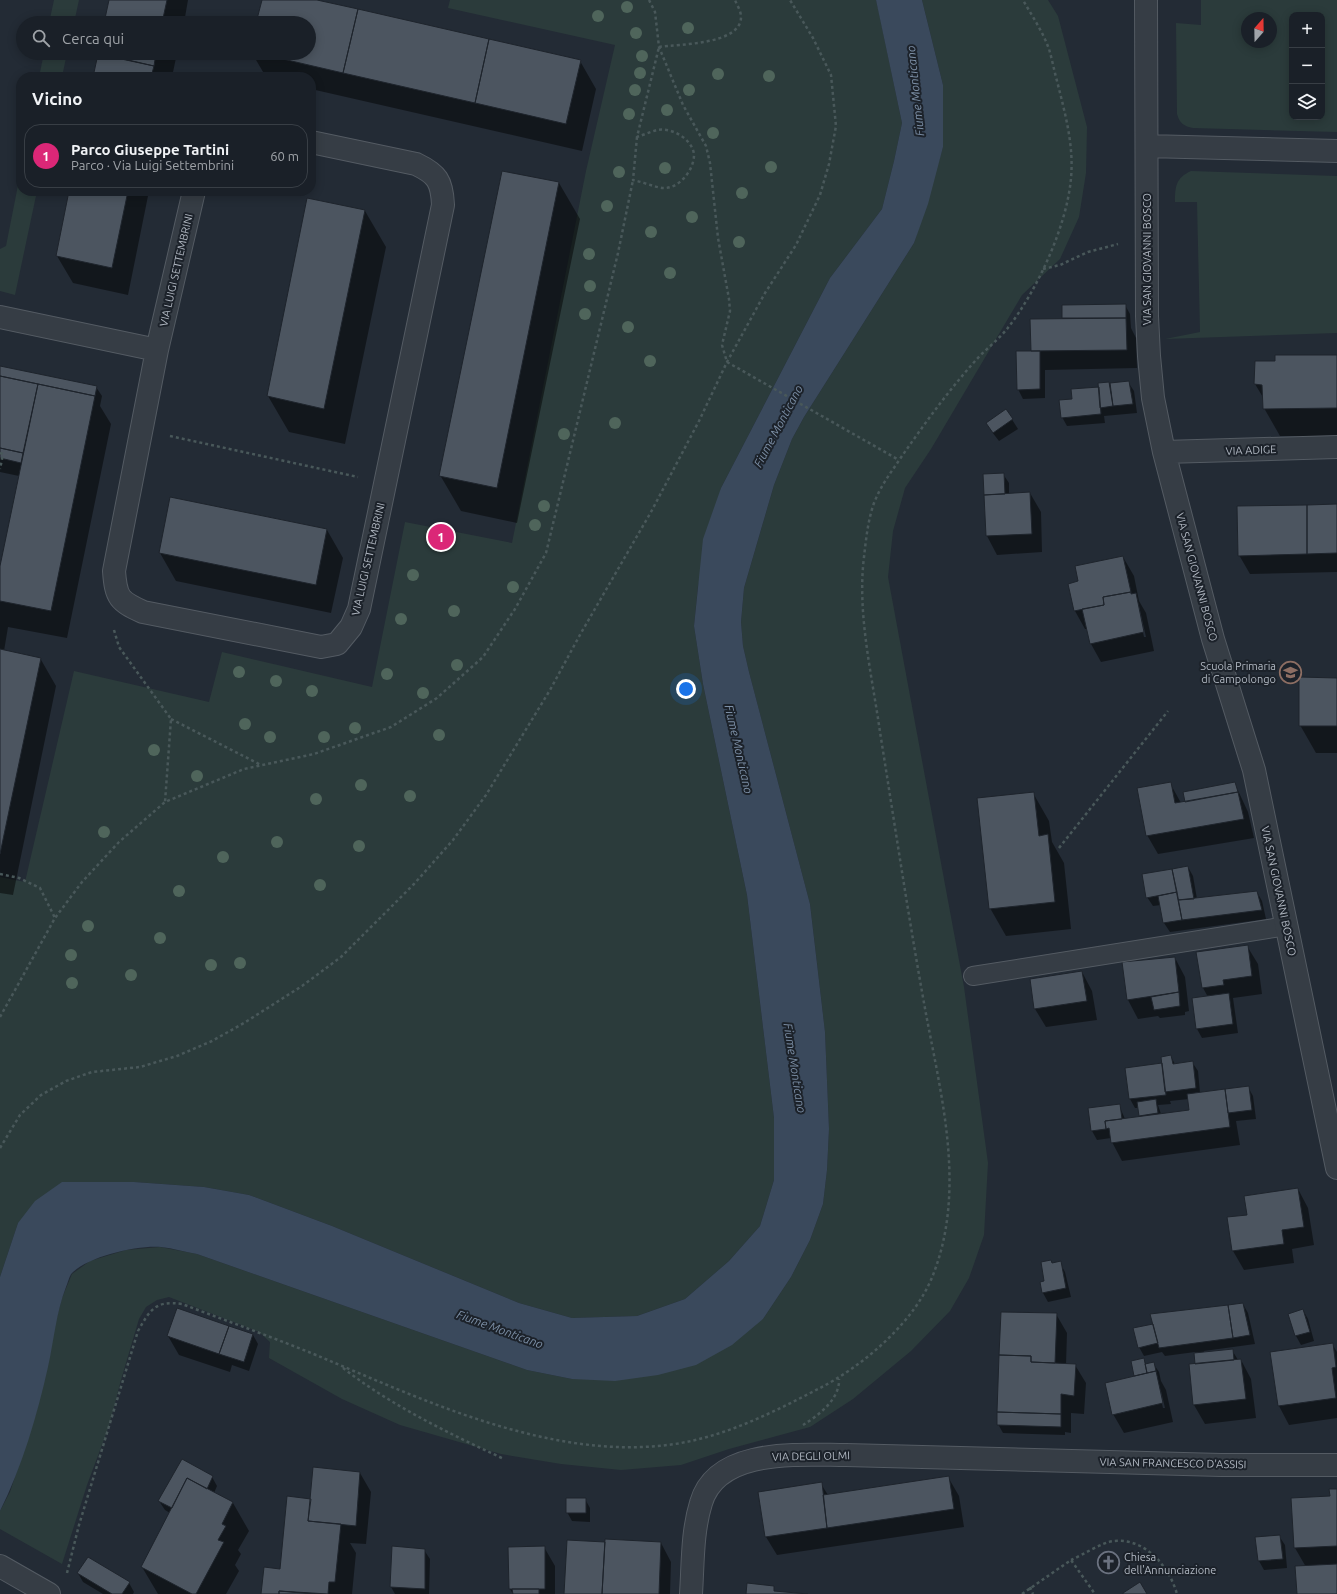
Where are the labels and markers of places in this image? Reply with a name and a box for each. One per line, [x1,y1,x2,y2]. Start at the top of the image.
pin: 1 [428,522,454,552]
school or university icon: Scuola Primaria di Campolongo [1278,659,1304,685]
place label: Scuola Primaria di Campolongo [1200,660,1276,685]
church icon: Chiesa dell'Annunciazione [1096,1550,1122,1576]
place label: Chiesa dell'Annunciazione [1124,1551,1216,1576]

